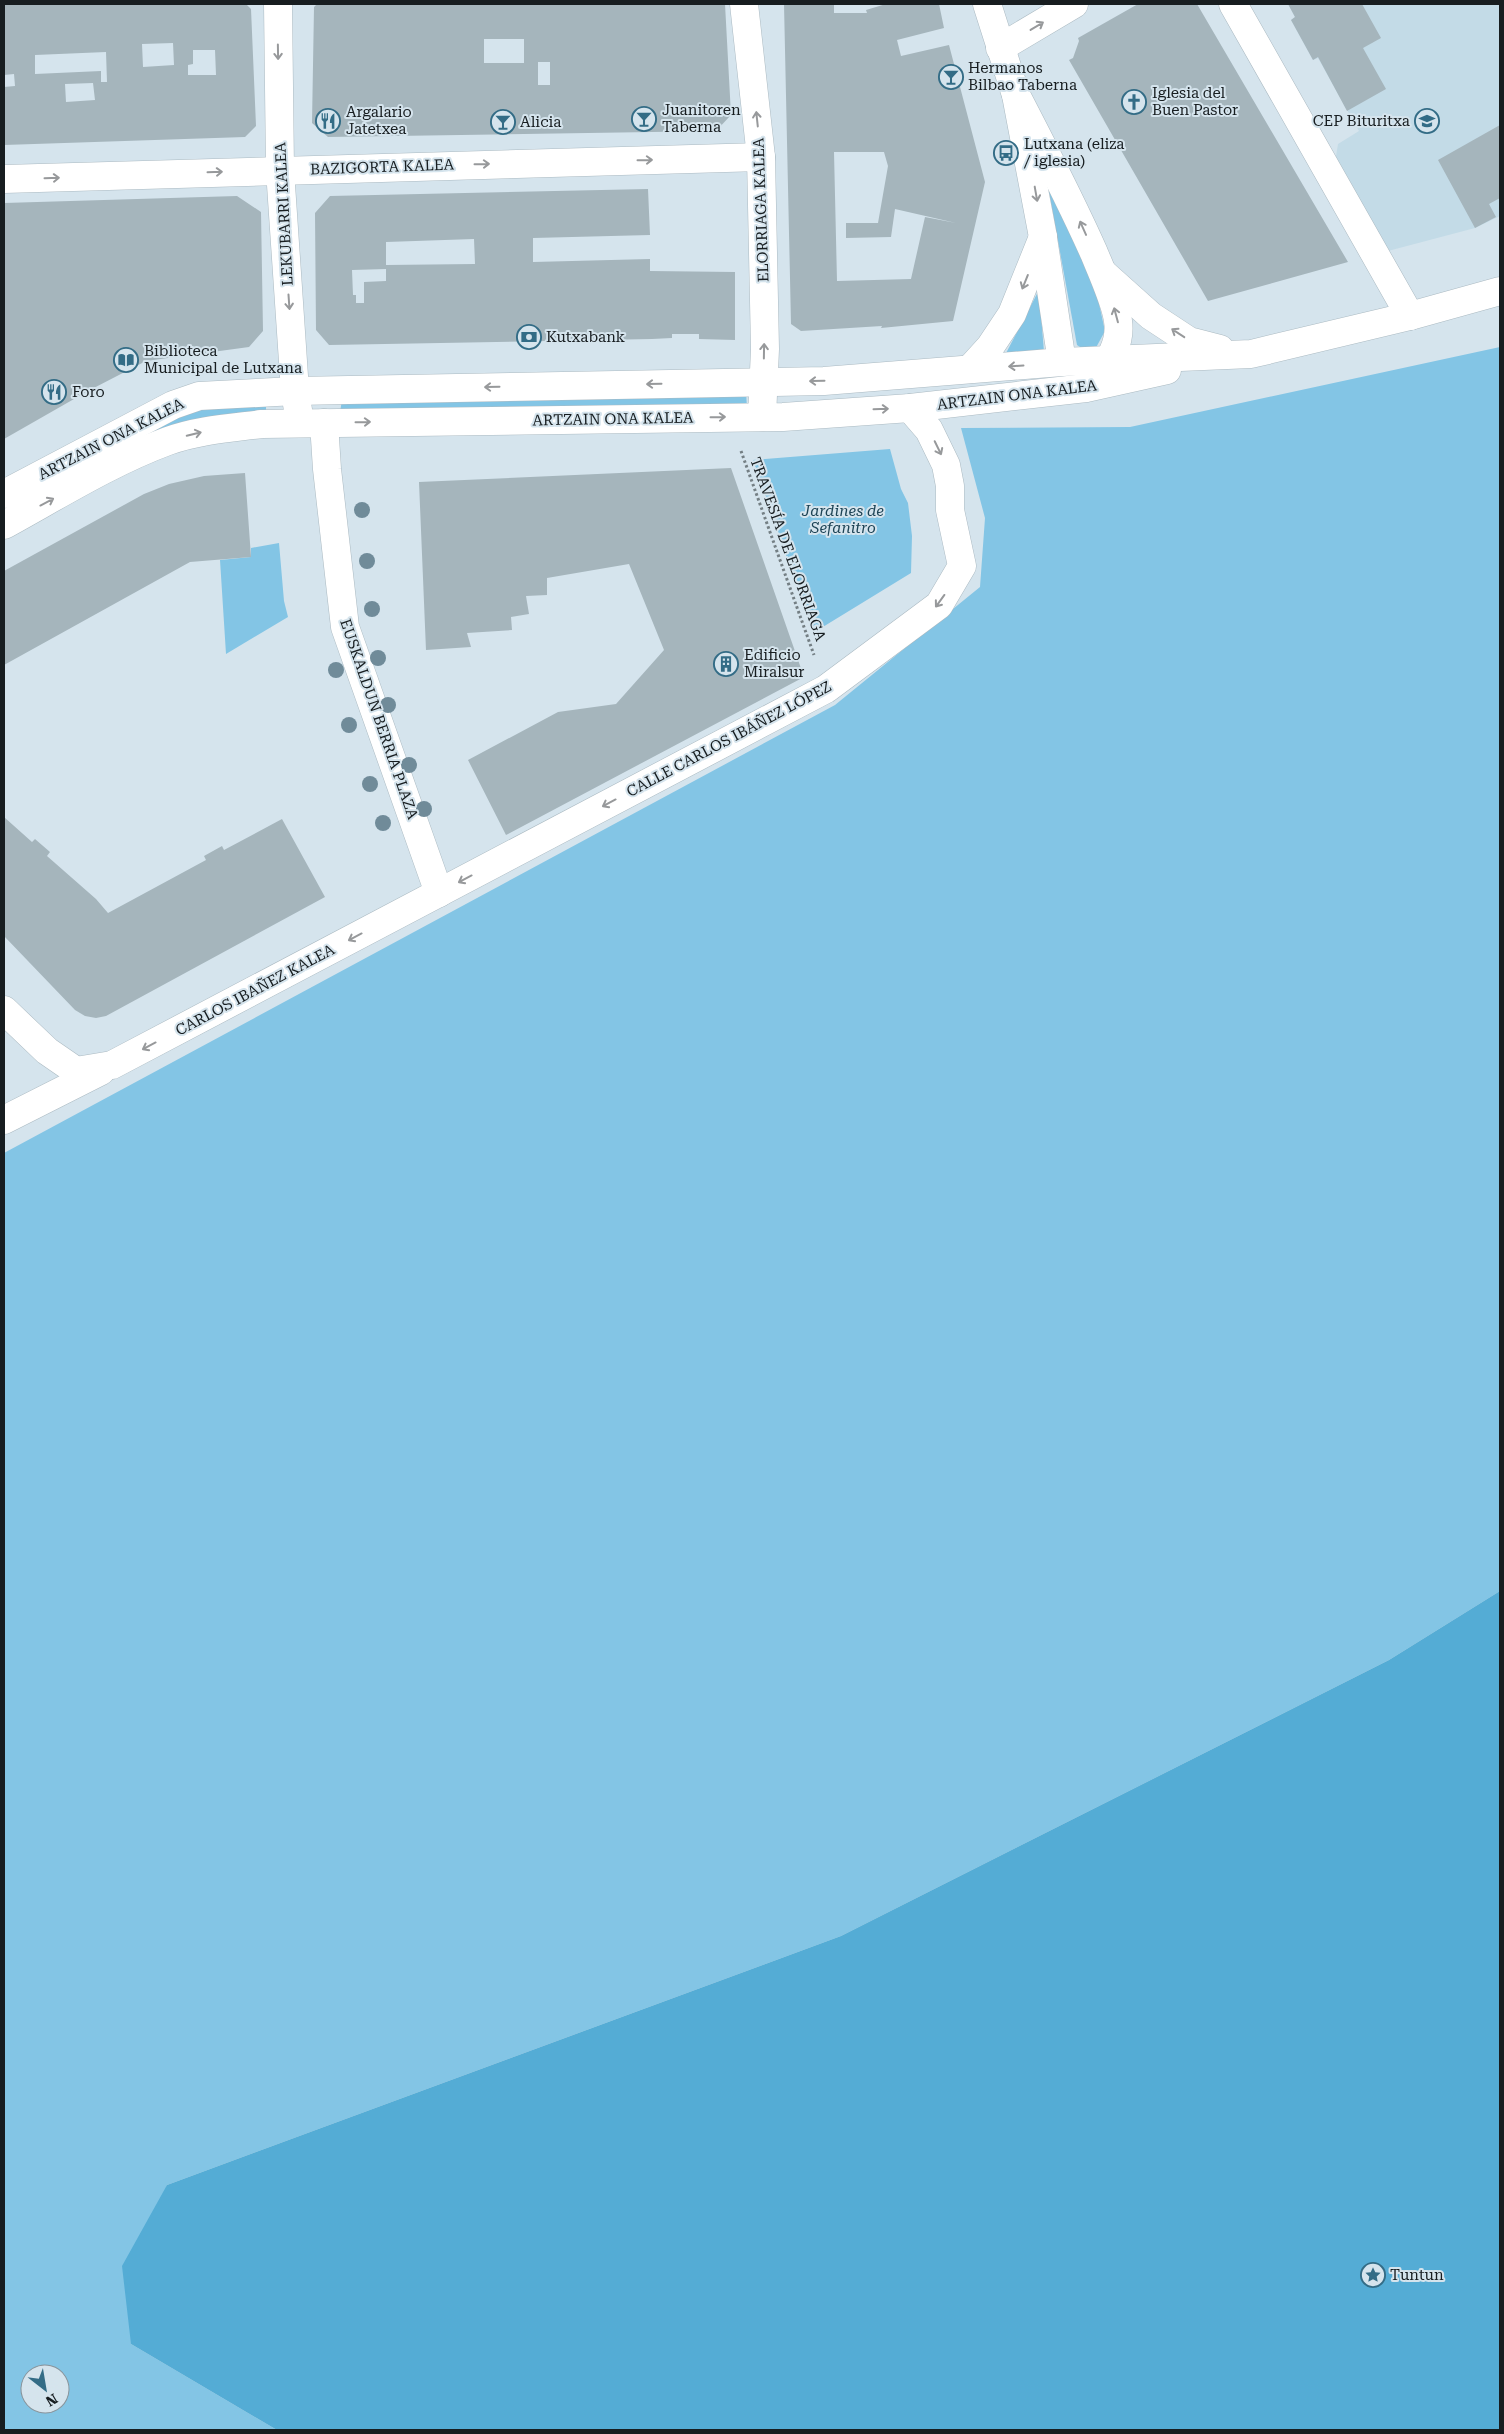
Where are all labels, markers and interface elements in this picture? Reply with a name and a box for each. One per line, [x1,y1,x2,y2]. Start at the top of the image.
one-way arrow [1030,20,1044,30]
one-way arrow [273,44,283,60]
place label: Hermanos Bilbao Taberna [968,59,1077,94]
bar icon: Hermanos Bilbao Taberna [938,64,964,90]
place label: Iglesia del Buen Pastor [1152,84,1238,119]
church icon: Iglesia del Buen Pastor [1121,89,1147,115]
place label: Juanitoren Taberna [662,101,741,136]
place label: Argalario Jatetxea [346,103,412,138]
bar icon: Juanitoren Taberna [631,106,657,132]
restaurant icon: Argalario Jatetxea [315,108,341,134]
school or university icon: CEP Bituritxa [1414,108,1440,134]
bar icon: Alicia [490,109,516,135]
one-way arrow [752,111,762,127]
place label: CEP Bituritxa [1313,112,1410,130]
place label: Alicia [520,113,561,131]
place label: Lutxana (eliza / iglesia) [1023,135,1125,170]
street label: ELORRIAGA KALEA [749,137,773,283]
bus stop icon: Lutxana (eliza / iglesia) [993,140,1019,166]
street label: LEKUBARRI KALEA [271,141,297,286]
street label: BAZIGORTA KALEA [310,155,455,179]
one-way arrow [636,155,652,165]
one-way arrow [474,160,490,169]
one-way arrow [206,167,223,177]
one-way arrow [44,173,60,182]
one-way arrow [1032,186,1042,202]
one-way arrow [1077,221,1087,236]
one-way arrow [1020,274,1029,289]
one-way arrow [285,294,294,310]
one-way arrow [1111,308,1120,324]
bank icon: Kutxabank [516,324,542,350]
place label: Kutxabank [546,328,626,346]
one-way arrow [1171,328,1185,338]
place label: Biblioteca Municipal de Lutxana [144,342,302,377]
one-way arrow [759,343,769,359]
library icon: Biblioteca Municipal de Lutxana [113,347,139,373]
one-way arrow [1008,361,1024,370]
one-way arrow [809,376,825,386]
street label: ARTZAIN ONA KALEA [936,376,1099,414]
restaurant icon: Foro [41,379,67,405]
one-way arrow [646,379,662,389]
place label: Foro [72,383,105,401]
one-way arrow [484,383,500,392]
street label: ARTZAIN ONA KALEA [35,394,187,484]
one-way arrow [872,404,888,414]
street label: ARTZAIN ONA KALEA [532,409,694,429]
one-way arrow [710,412,726,422]
one-way arrow [355,417,371,427]
one-way arrow [185,429,201,438]
one-way arrow [933,440,943,455]
street label: TRAVESÍA DE ELORRIAGA [746,455,830,644]
one-way arrow [39,497,54,507]
park label: Jardines de Sefanitro [801,502,884,537]
one-way arrow [935,594,945,608]
street label: EUSKALDUN BERRIA PLAZA [336,616,422,822]
place label: Edificio Miralsur [744,646,804,681]
building icon: Edificio Miralsur [713,651,739,677]
street label: CALLE CARLOS IBÁÑEZ LÓPEZ [623,676,834,801]
one-way arrow [602,799,617,808]
one-way arrow [458,874,473,884]
one-way arrow [347,932,362,942]
street label: CARLOS IBAÑEZ KALEA [172,940,338,1040]
one-way arrow [142,1041,157,1051]
place icon: Tuntun [1360,2262,1386,2288]
place label: Tuntun [1390,2266,1444,2284]
north arrow [20,2364,70,2414]
text: N [43,2391,60,2410]

